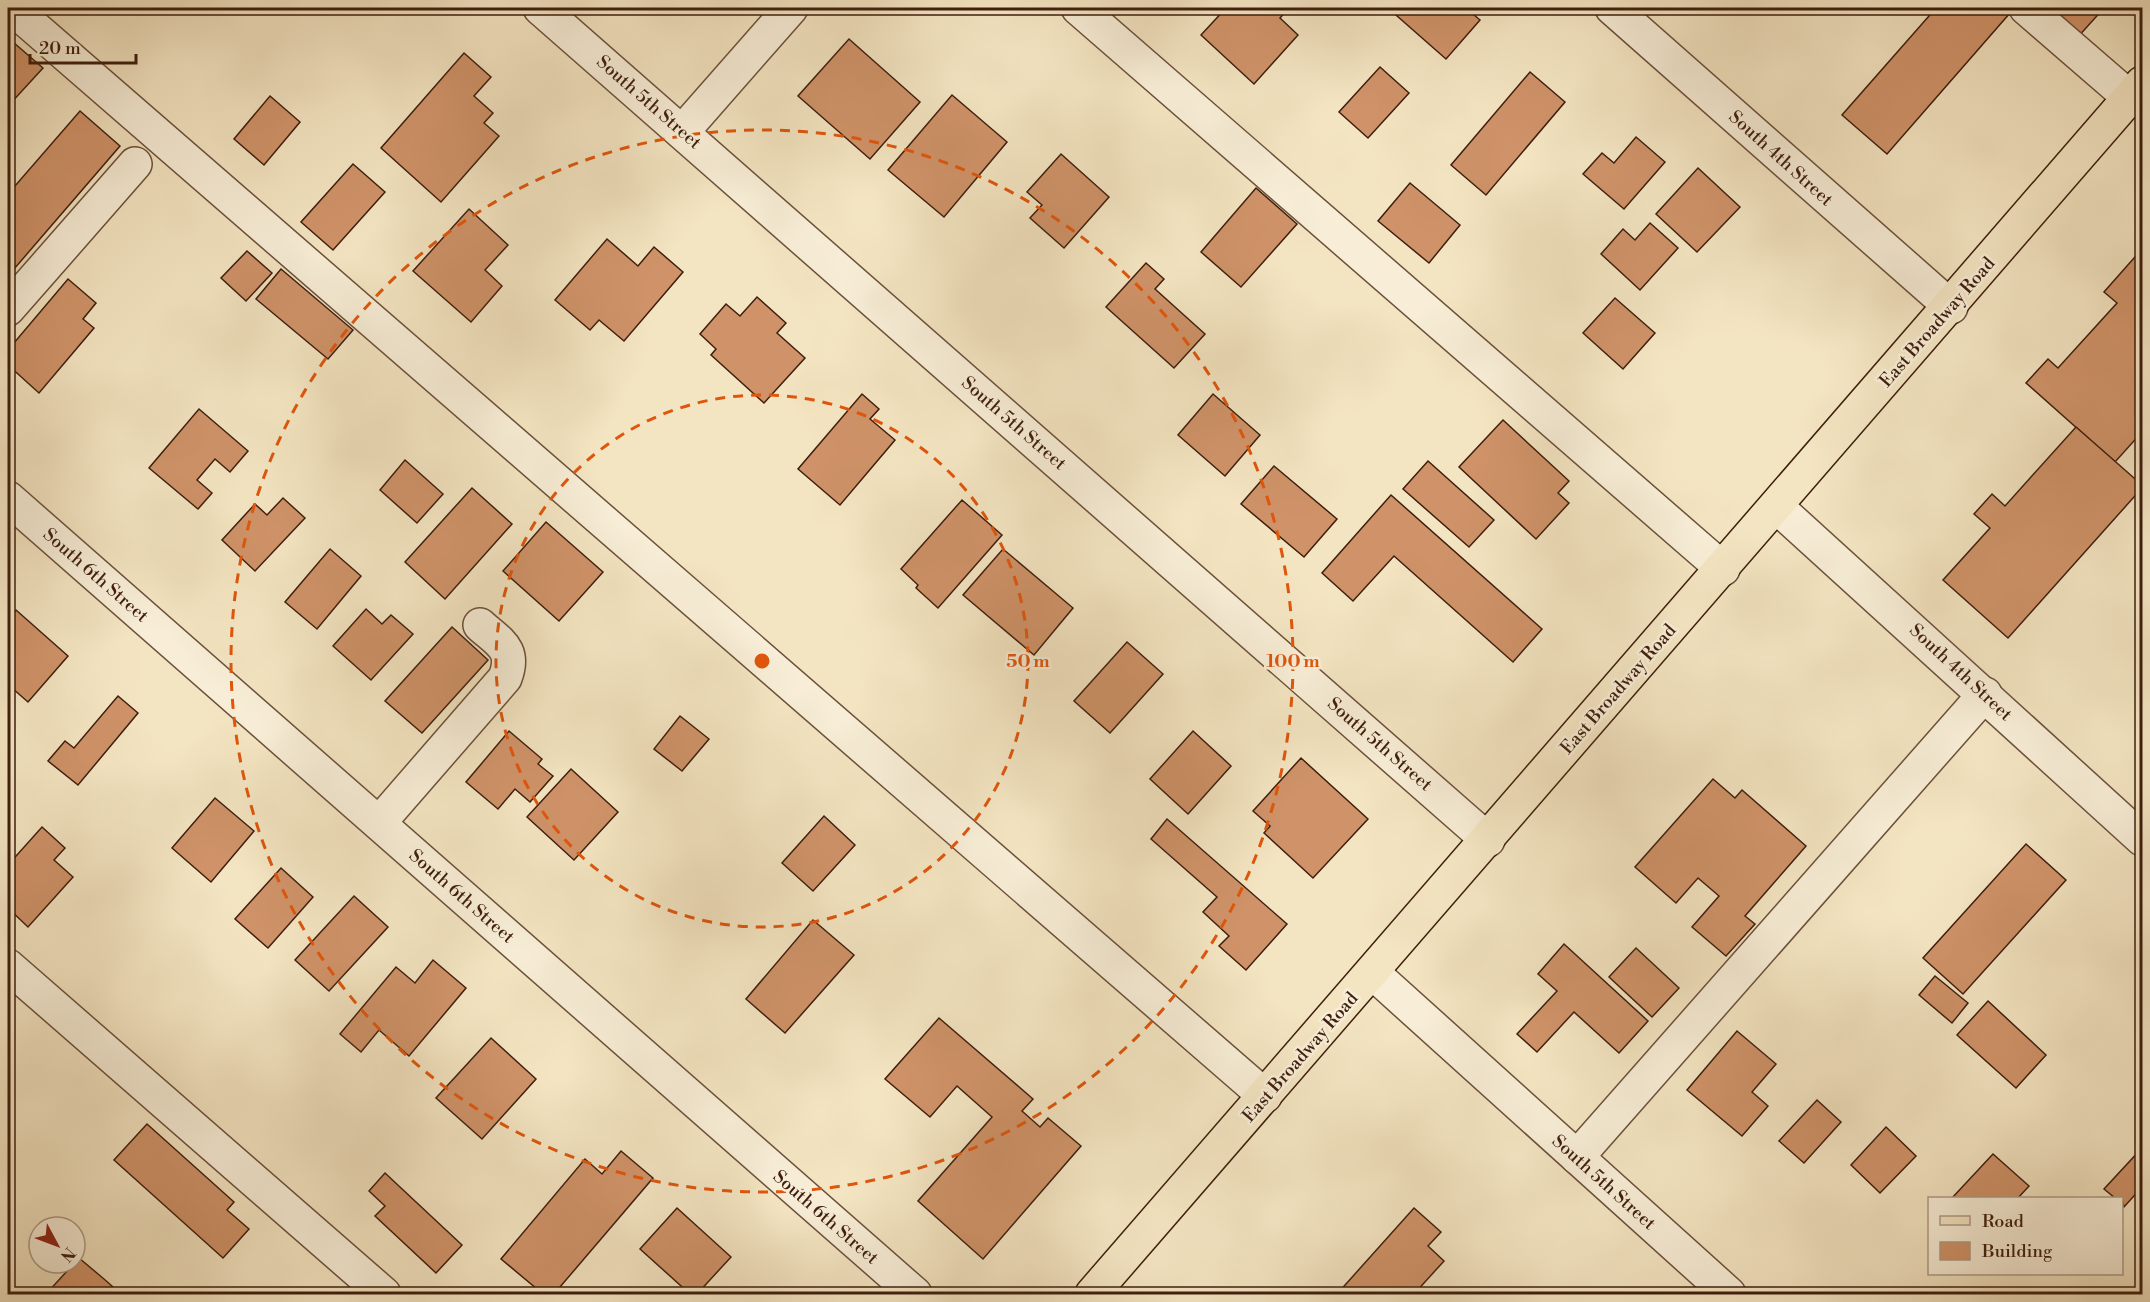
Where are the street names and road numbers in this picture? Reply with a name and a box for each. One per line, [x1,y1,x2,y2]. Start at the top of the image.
street label: South 5th Street [591,51,706,155]
street label: South 4th Street [1724,106,1838,212]
street label: East Broadway Road [1875,252,2001,392]
street label: South 5th Street [956,372,1071,476]
street label: South 6th Street [38,523,154,628]
street label: East Broadway Road [1556,619,1682,759]
street label: South 4th Street [1904,619,2017,726]
street label: South 5th Street [1322,693,1437,797]
street label: South 6th Street [404,844,520,949]
street label: East Broadway Road [1238,987,1364,1127]
street label: South 5th Street [1547,1130,1661,1235]
street label: South 6th Street [768,1165,884,1270]

